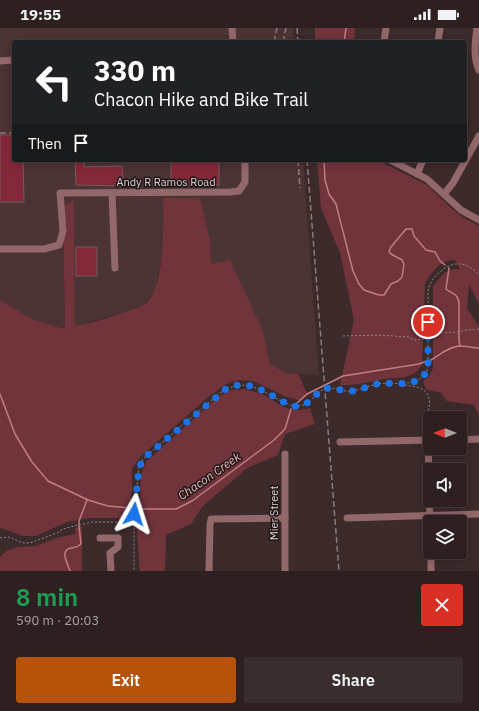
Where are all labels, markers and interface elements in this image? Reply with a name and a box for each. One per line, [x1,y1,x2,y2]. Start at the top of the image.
text: 19:55 [20,5,61,24]
text: 330 m [94,52,176,89]
icon: left [28,56,80,108]
text: Chacon Hike and Bike Trail [94,88,308,111]
icon: arrive [70,132,92,154]
text: Then [28,134,62,153]
street label: Andy R Ramos Road [116,175,216,189]
pin [411,305,445,339]
icon: arrive [417,311,439,333]
north arrow [423,411,467,455]
map controls [423,411,467,559]
water label: Chacon Creek [175,448,244,503]
button: sound [423,463,467,507]
street label: Mier Street [267,486,281,540]
position arrow [113,493,155,535]
button: layers [423,515,467,559]
text: 8 min [16,581,78,613]
button: close [421,584,463,626]
text: 590 m · 20:03 [16,612,99,629]
button: Exit [16,657,236,703]
button: Share [244,657,463,703]

